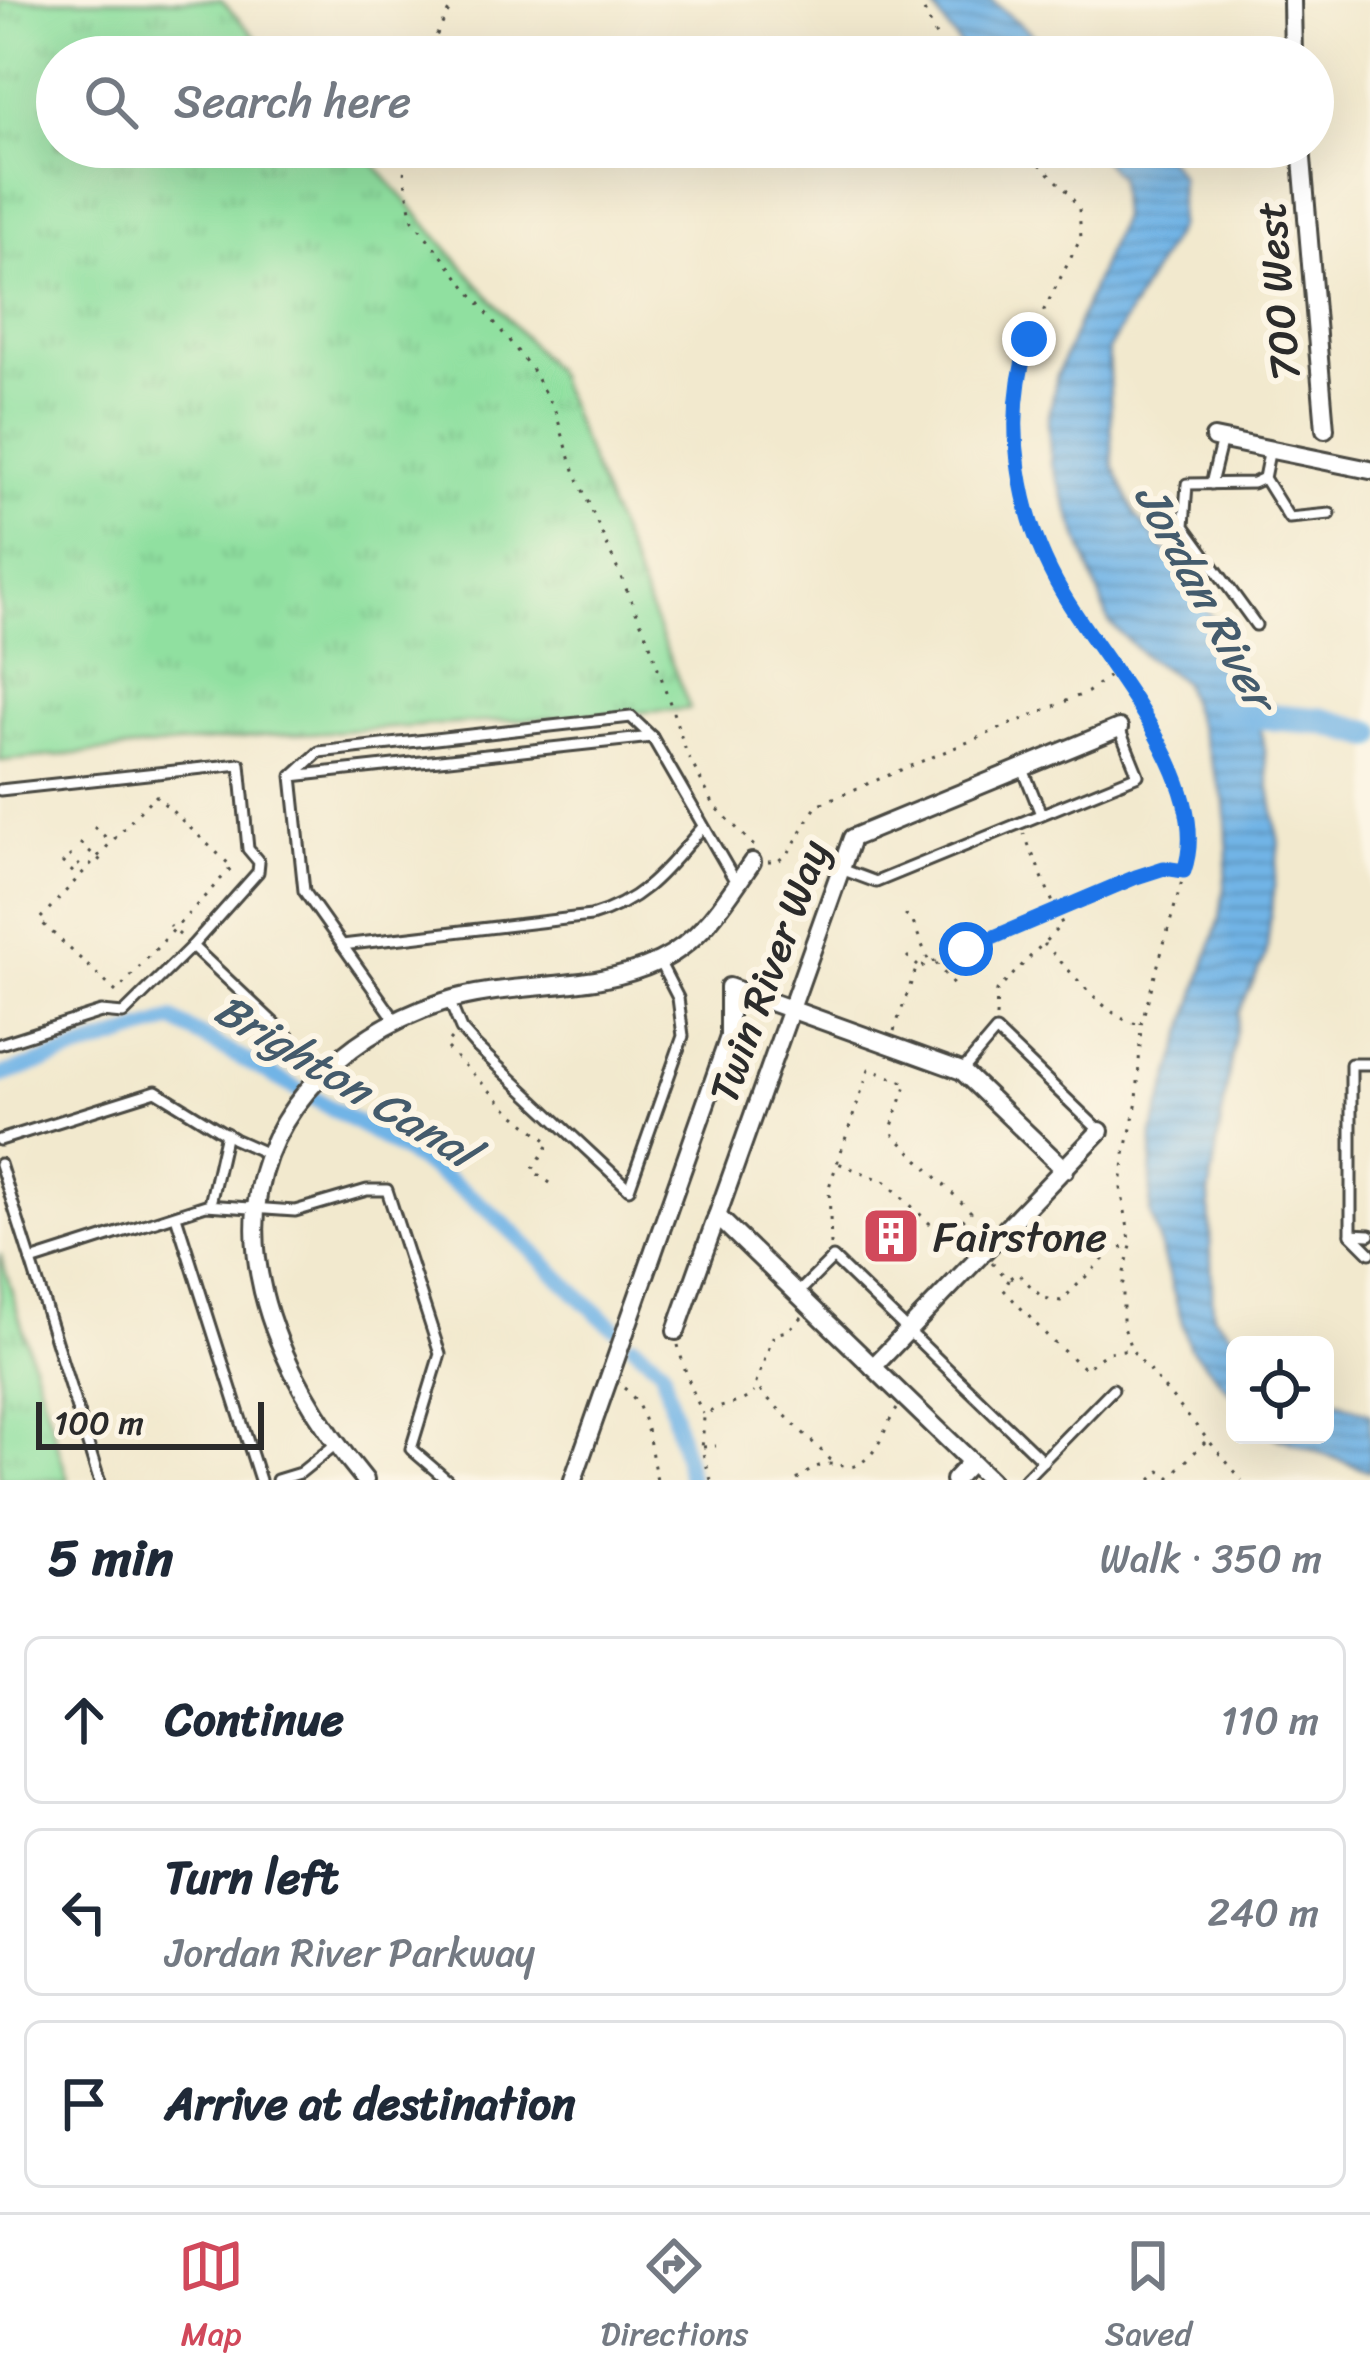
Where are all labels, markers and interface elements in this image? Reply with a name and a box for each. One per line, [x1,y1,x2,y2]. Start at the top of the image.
search box [36,36,1334,168]
text: Search here [174,62,411,142]
icon: search [78,69,144,135]
street label: 700 West [1233,198,1323,384]
route end [1002,312,1056,366]
water label: Jordan River [1112,469,1302,731]
street label: Twin River Way [687,829,851,1113]
route start [939,922,993,976]
water label: Brighton Canal [199,971,500,1196]
place label: Fairstone [933,1200,1107,1274]
building icon: Fairstone [860,1205,922,1267]
map controls [1226,1336,1334,1444]
button: locate [1226,1336,1334,1444]
text: 100 m [54,1394,144,1452]
scale bar [36,1396,264,1449]
text: 5 min [48,1513,173,1603]
text: Walk · 350 m [1100,1524,1322,1593]
text: Continue [165,1680,344,1760]
text: 110 m [1221,1686,1319,1755]
icon: ahead [51,1687,117,1753]
text: Turn left [165,1838,338,1918]
text: 240 m [1207,1878,1319,1947]
icon: left [51,1879,117,1945]
text: Jordan River Parkway [165,1918,535,1987]
text: Arrive at destination [165,2064,575,2144]
icon: arrive [51,2071,117,2137]
tab: Map [178,2233,244,2363]
tab: Directions [601,2233,748,2363]
tab: Saved [1105,2233,1192,2363]

